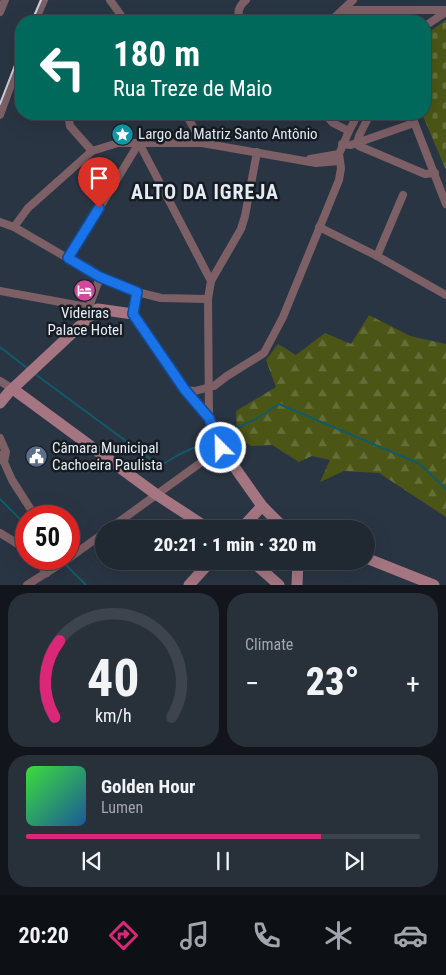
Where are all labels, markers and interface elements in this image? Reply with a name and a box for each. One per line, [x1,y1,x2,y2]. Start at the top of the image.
text: 180 m [113,34,200,75]
icon: left [30,35,95,100]
text: Rua Treze de Maio [113,76,272,101]
place icon: Largo da Matriz Santo Antônio [110,122,134,146]
place label: Largo da Matriz Santo Antônio [138,125,318,143]
pin [78,157,120,208]
icon: arrive [85,164,113,192]
district label: ALTO DA IGREJA [131,180,279,204]
hotel icon: Videiras Palace Hotel [73,278,97,302]
place label: Videiras Palace Hotel [47,304,123,339]
position arrow [194,421,246,473]
place label: Câmara Municipal Cachoeira Paulista [52,439,163,474]
public building icon: Câmara Municipal Cachoeira Paulista [24,445,48,469]
speed limit sign: 50 [15,505,80,570]
text: 20:21 · 1 min · 320 m [154,533,316,556]
text: Climate [245,635,293,654]
text: 40 [87,648,140,709]
text: 23° [306,660,359,704]
text: − [245,667,259,700]
text: + [406,667,420,700]
text: km/h [95,705,132,726]
text: Golden Hour [101,775,195,798]
text: Lumen [101,798,143,817]
icon: previous [78,847,106,875]
icon: pause [209,847,237,875]
icon: next [340,847,368,875]
icon: directions [106,918,141,953]
icon: music [177,918,212,953]
icon: phone [249,918,284,953]
icon: climate [321,918,356,953]
icon: car [393,918,428,953]
text: 20:20 [18,923,69,948]

